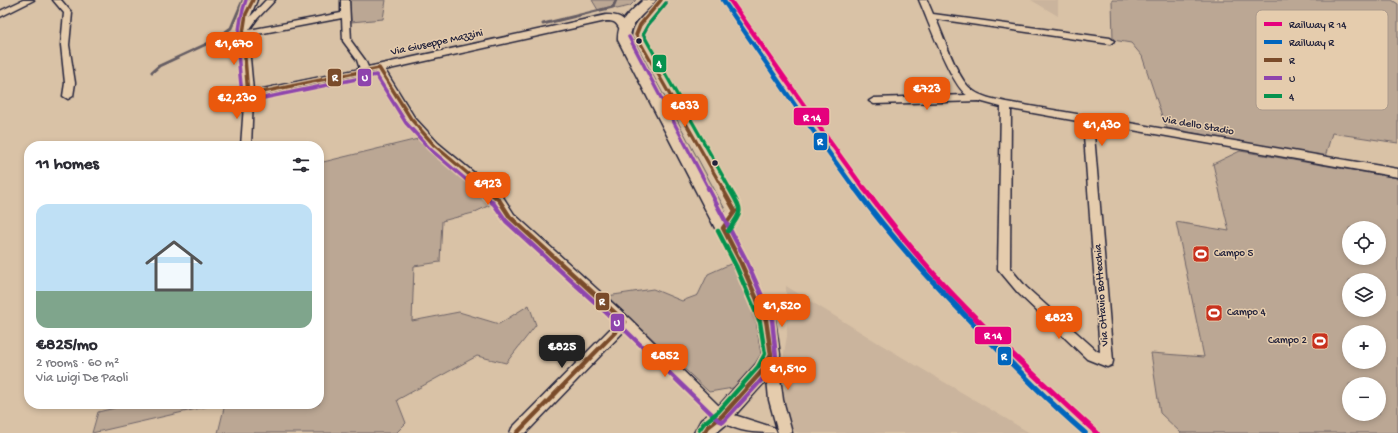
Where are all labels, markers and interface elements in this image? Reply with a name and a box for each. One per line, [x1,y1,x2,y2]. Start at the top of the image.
legend [1256,10,1388,110]
text: Railway R 14 [1289,20,1347,32]
street label: Via Giuseppe Mazzini [389,27,484,59]
pin: €1,670 [201,32,267,66]
unlabelled marker [634,36,644,46]
text: €1,670 [215,37,253,52]
text: Railway R [1289,38,1335,50]
line badge: 4 [652,54,667,73]
text: R [1289,56,1296,68]
text: 4 [655,59,662,71]
line badge: R [327,68,342,87]
line badge: U [357,68,372,87]
text: R [331,73,339,85]
text: U [362,73,369,85]
text: U [1289,74,1295,86]
pin: €723 [903,77,951,111]
text: €723 [913,82,941,97]
pin: €2,230 [204,86,270,120]
text: €2,230 [218,91,256,106]
text: 4 [1289,92,1295,104]
pin: €833 [661,94,709,128]
text: €833 [671,99,699,114]
line badge: R 14 [793,107,830,126]
text: R 14 [802,113,822,125]
pin: €1,430 [1069,113,1135,147]
street label: Via dello Stadio [1160,114,1235,138]
text: €1,430 [1083,118,1121,133]
line badge: R [813,132,828,151]
text: R [816,137,824,149]
icon: filters [290,154,312,176]
text: 11 homes [36,155,99,175]
unlabelled marker [710,158,720,168]
pin: €923 [464,172,512,206]
text: €923 [474,177,502,192]
map controls [1342,221,1386,421]
button: locate [1342,221,1386,265]
icon: home [138,230,210,302]
street label: Via Ottavio Bottecchia [1092,243,1112,347]
sports icon: Campo 5 [1191,244,1211,264]
place label: Campo 5 [1214,248,1254,260]
button: layers [1342,273,1386,317]
line badge: R [595,292,610,311]
pin: €1,520 [749,294,815,328]
text: R [598,297,606,309]
text: €1,520 [763,299,801,314]
sports icon: Campo 4 [1204,303,1224,323]
pin: €823 [1035,306,1083,340]
place label: Campo 4 [1227,307,1267,319]
text: €823 [1045,311,1073,326]
line badge: U [610,313,625,332]
text: U [614,318,621,330]
button: + [1342,325,1386,369]
line badge: R 14 [974,326,1012,345]
text: R 14 [983,331,1003,343]
sports icon: Campo 2 [1310,331,1330,351]
pin: €825 [538,335,586,369]
place label: Campo 2 [1268,335,1308,347]
text: €825/mo [36,336,98,356]
text: €825 [548,340,576,355]
pin: €852 [641,344,689,378]
line badge: R [997,346,1012,366]
text: €852 [651,349,679,364]
text: R [1000,352,1008,364]
text: 2 rooms · 60 m² [36,356,119,371]
pin: €1,510 [755,357,821,391]
text: €1,510 [770,362,806,377]
text: Via Luigi De Paoli [36,371,128,386]
button: − [1342,377,1386,421]

